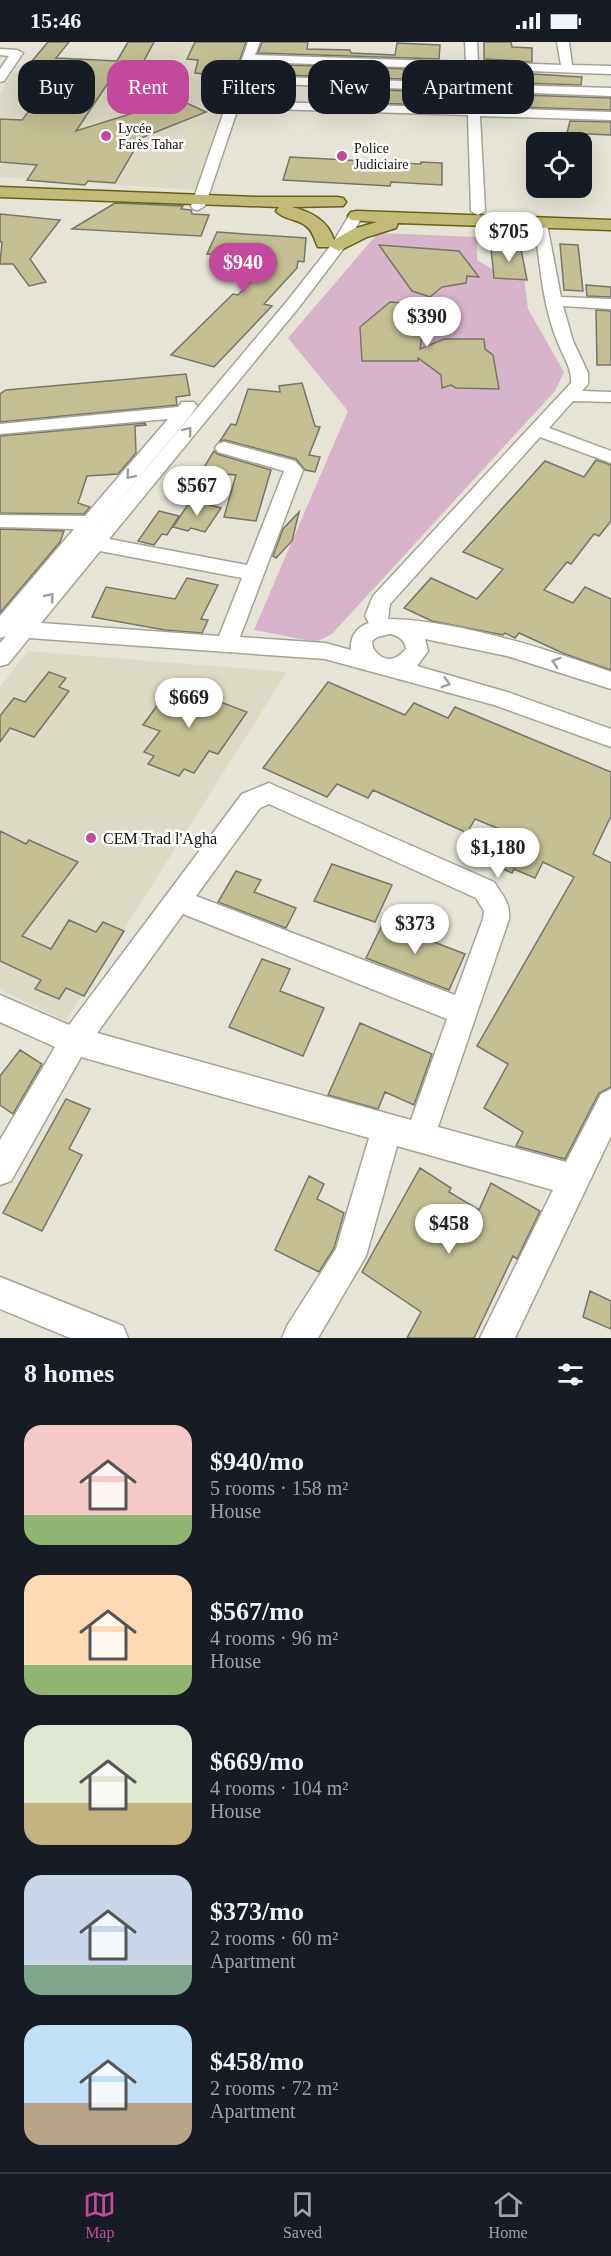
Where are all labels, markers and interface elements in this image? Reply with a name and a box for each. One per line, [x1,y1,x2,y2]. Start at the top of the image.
text: 15:46 [30,8,81,33]
chip: Buy [18,60,95,114]
chip: Rent [107,60,189,114]
chip: Filters [201,60,296,114]
chip: New [308,60,390,114]
chip: Apartment [402,60,534,114]
place label: Lycée Farès Tahar [118,121,184,152]
marker: Lycée Farès Tahar [99,129,113,143]
map controls [526,132,592,198]
button: locate [526,132,592,198]
place label: Police Judiciaire [354,141,408,172]
marker: Police Judiciaire [335,149,349,163]
pin: $705 [473,212,545,263]
text: $705 [489,220,529,242]
pin: $940 [207,243,279,294]
text: $940 [223,251,263,273]
pin: $390 [391,297,463,348]
text: $390 [407,305,447,327]
one-way arrow [181,427,192,438]
pin: $567 [161,466,233,517]
one-way arrow [127,468,138,479]
text: $567 [177,474,217,496]
one-way arrow [43,593,54,604]
one-way arrow [551,656,562,669]
one-way arrow [440,676,451,688]
pin: $669 [153,678,225,729]
text: $669 [169,686,209,708]
pin: $1,180 [449,828,547,879]
place label: CEM Trad l'Agha [103,830,217,848]
marker: CEM Trad l'Agha [84,831,98,845]
text: $1,180 [471,836,526,858]
pin: $373 [379,904,451,955]
text: $373 [395,912,435,934]
pin: $458 [413,1204,485,1255]
text: $458 [429,1212,469,1234]
icon: filters [554,1358,587,1391]
text: 8 homes [24,1359,114,1388]
text: $940/mo [210,1447,304,1476]
icon: home [72,1449,144,1521]
text: 5 rooms · 158 m² [210,1477,348,1499]
text: House [210,1500,261,1522]
text: $567/mo [210,1597,304,1626]
icon: home [72,1599,144,1671]
text: 4 rooms · 96 m² [210,1627,338,1649]
text: House [210,1650,261,1672]
text: $669/mo [210,1747,304,1776]
icon: home [72,1749,144,1821]
text: 4 rooms · 104 m² [210,1777,348,1799]
text: House [210,1800,261,1822]
text: $373/mo [210,1897,304,1926]
icon: home [72,1899,144,1971]
text: 2 rooms · 60 m² [210,1927,338,1949]
text: Apartment [210,1950,296,1972]
text: $458/mo [210,2047,304,2076]
icon: home [72,2049,144,2121]
text: 2 rooms · 72 m² [210,2077,338,2099]
text: Apartment [210,2100,296,2122]
tab: Map [83,2188,116,2242]
tab: Saved [283,2188,322,2242]
tab: Home [489,2188,528,2242]

